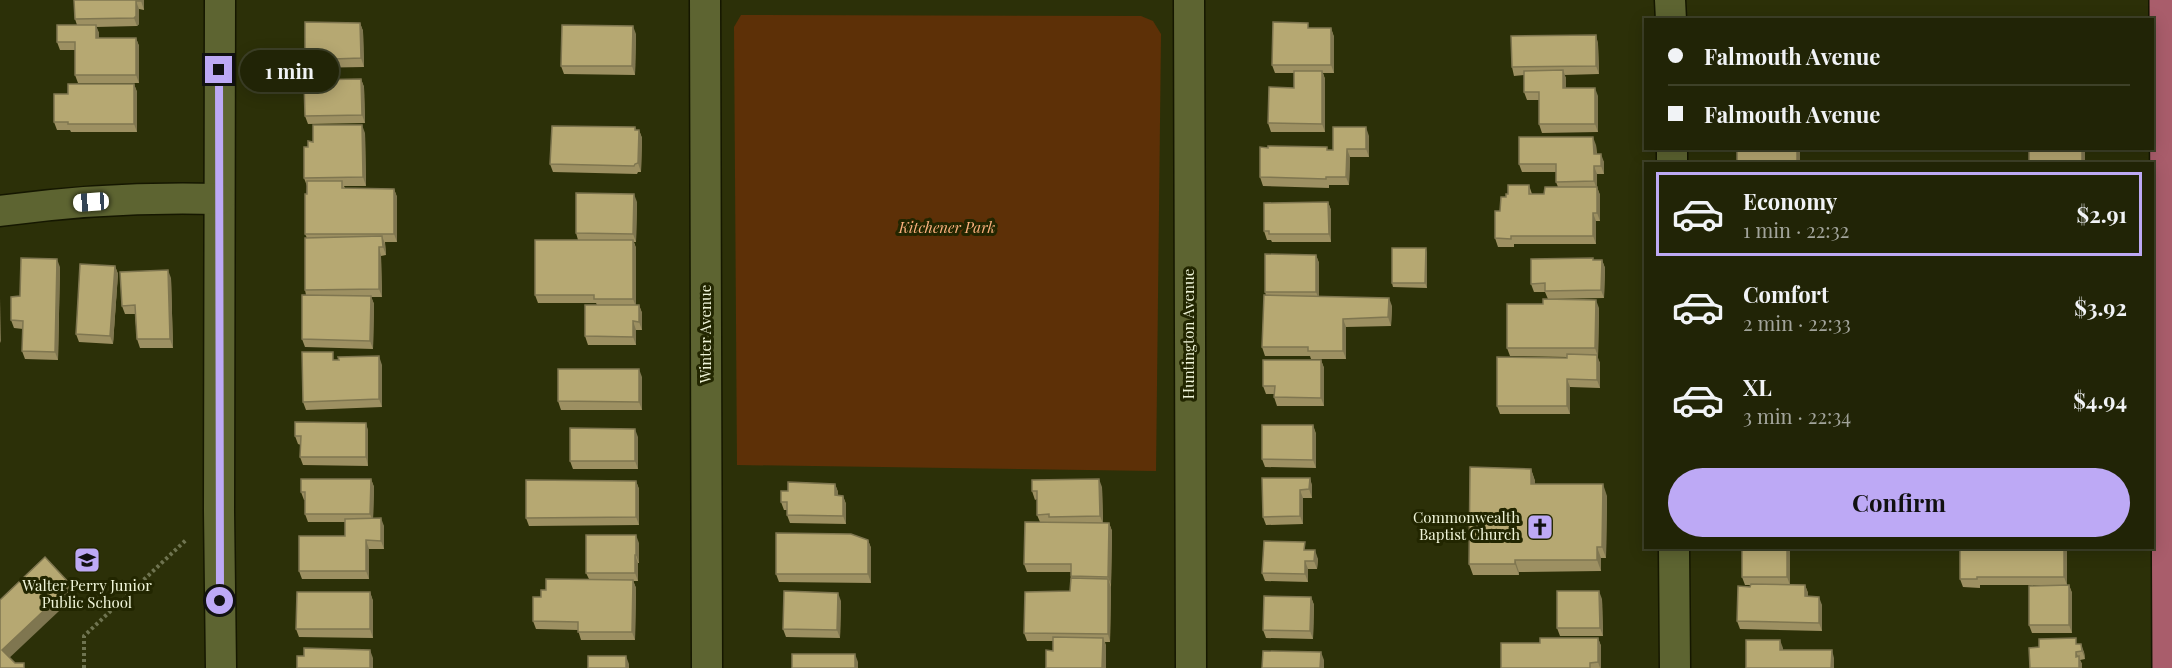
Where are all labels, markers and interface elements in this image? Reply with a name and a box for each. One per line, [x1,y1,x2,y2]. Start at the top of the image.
text: Falmouth Avenue [1704,41,1880,71]
callout: 1 min [240,49,339,91]
route end [205,56,232,83]
text: 1 min [265,57,314,84]
text: Falmouth Avenue [1704,99,1880,129]
text: Economy [1743,186,1837,216]
icon: car [1671,187,1725,241]
car [72,192,110,212]
text: $2.91 [2077,199,2127,229]
text: 1 min · 22:32 [1743,216,1849,243]
park label: Kitchener Park [898,217,996,237]
street label: Huntington Avenue [1178,269,1198,399]
text: Comfort [1743,279,1829,309]
icon: car [1671,280,1725,334]
street label: Winter Avenue [695,285,715,384]
text: $3.92 [2074,292,2127,322]
text: 2 min · 22:33 [1743,309,1851,336]
text: XL [1743,372,1772,402]
icon: car [1671,373,1725,427]
text: $4.94 [2073,385,2127,415]
text: 3 min · 22:34 [1743,402,1851,429]
button: Confirm [1668,468,2130,537]
place label: Commonwealth Baptist Church [1413,507,1520,544]
church icon: Commonwealth Baptist Church [1525,512,1555,542]
school or university icon: Walter Perry Junior Public School [72,545,102,575]
place label: Walter Perry Junior Public School [21,575,152,612]
route start [206,587,233,614]

